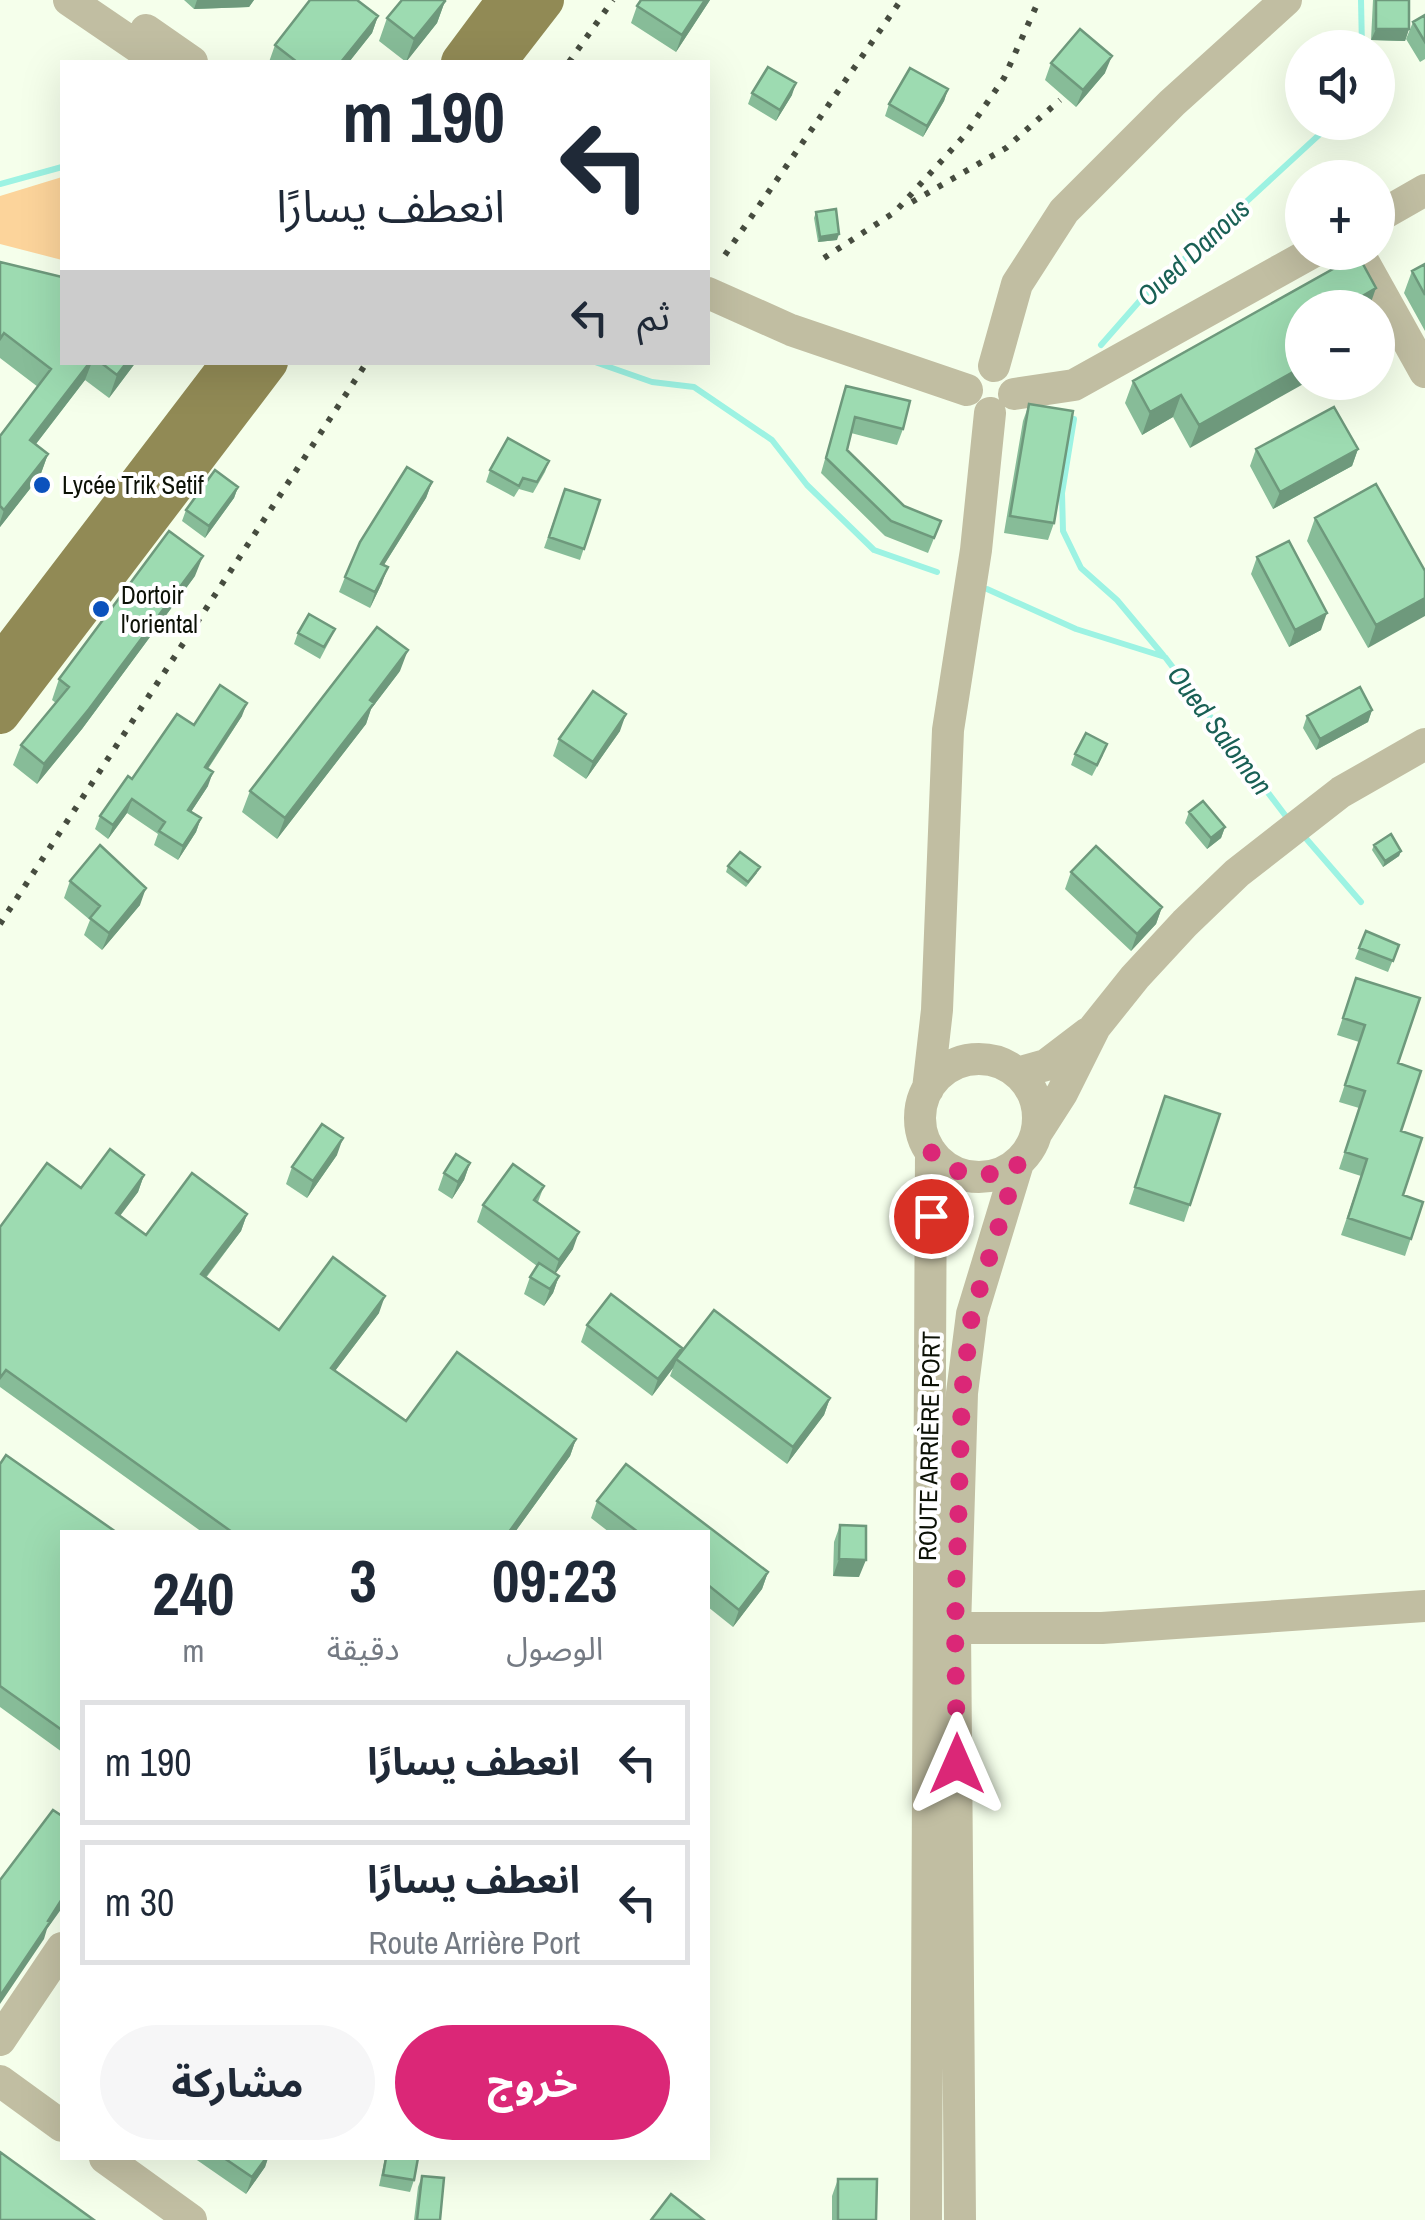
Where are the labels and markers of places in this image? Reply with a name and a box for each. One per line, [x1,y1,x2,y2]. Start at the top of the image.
place label: Lycée Trik Setif [62,468,204,502]
marker: Lycée Trik Setif [31,474,53,496]
place label: Dortoir l'oriental [121,578,198,641]
marker: Dortoir l'oriental [90,598,112,620]
pin [889,1174,974,1259]

